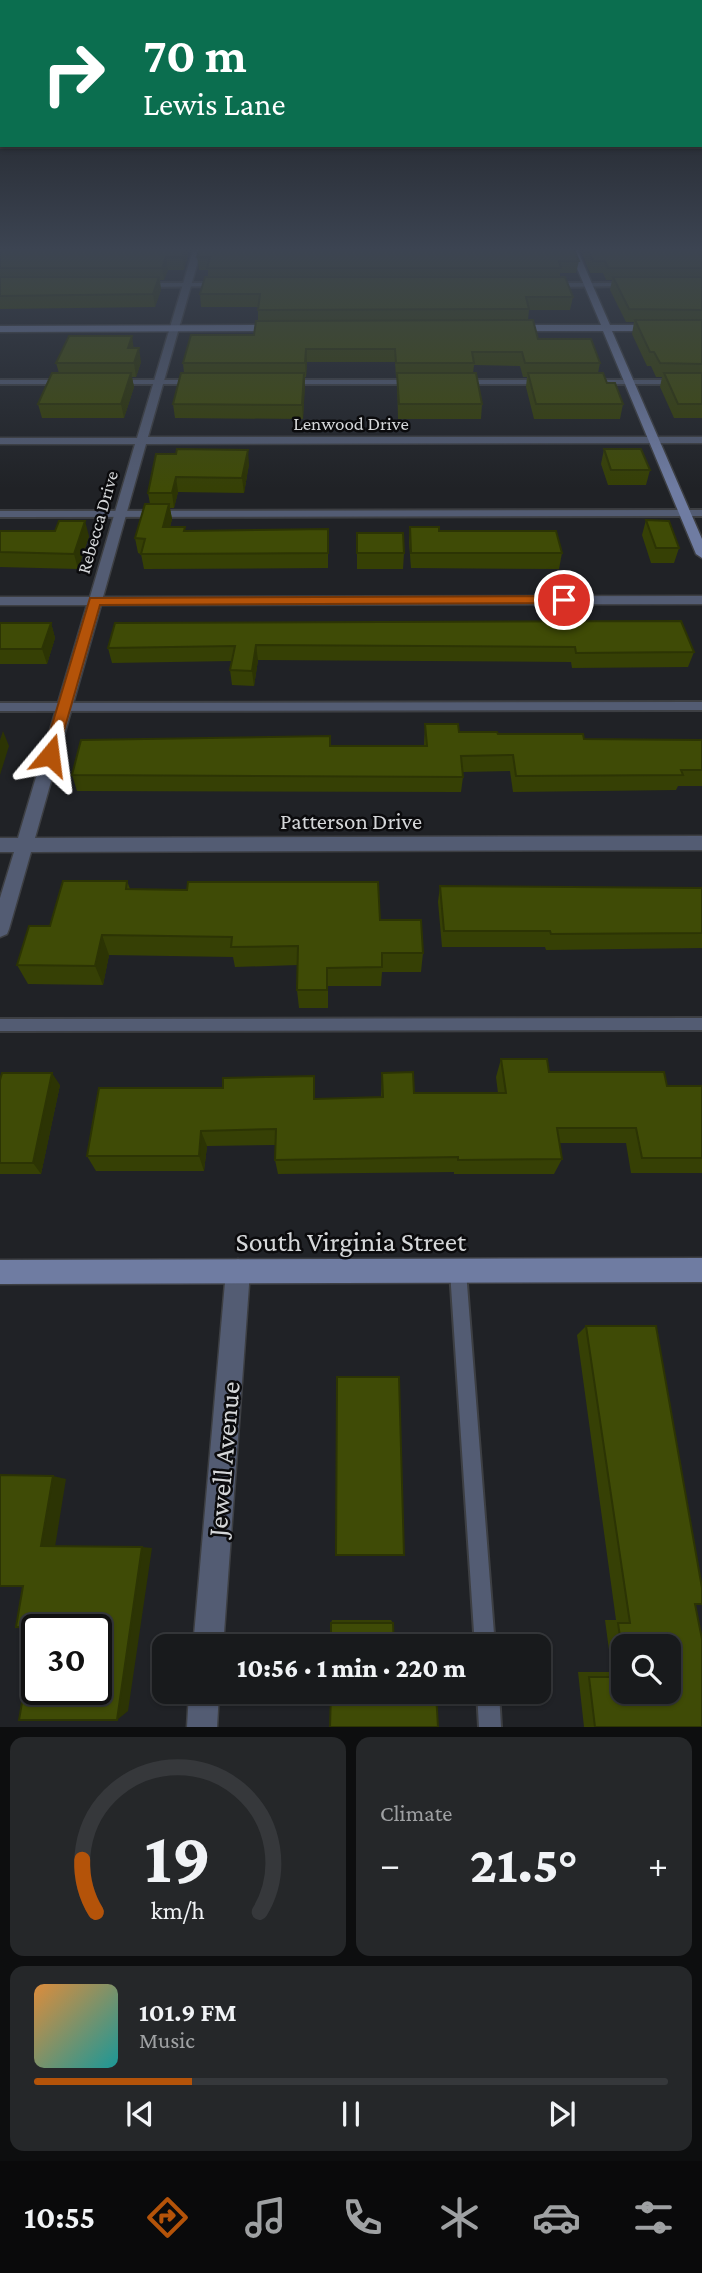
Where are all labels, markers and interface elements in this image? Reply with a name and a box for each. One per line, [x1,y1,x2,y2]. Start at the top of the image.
icon: right [28,28,119,119]
text: 70 m [143,28,247,83]
text: Lewis Lane [143,86,286,122]
street label: Lenwood Drive [293,413,409,434]
street label: Rebecca Drive [73,468,122,576]
pin [534,570,594,630]
icon: arrive [545,581,583,619]
position arrow [13,718,87,792]
street label: Patterson Drive [280,808,422,834]
street label: South Virginia Street [236,1226,467,1257]
street label: Jewell Avenue [201,1380,246,1541]
speed limit sign: 30 [21,1614,112,1705]
map controls [611,1634,681,1704]
button: search [611,1634,681,1704]
text: 10:56 · 1 min · 220 m [237,1654,466,1683]
text: Climate [380,1800,452,1826]
text: 19 [145,1818,211,1899]
text: 21.5° [470,1835,578,1893]
text: − [380,1843,400,1885]
text: + [648,1843,668,1885]
text: km/h [151,1897,205,1924]
text: 101.9 FM [139,1998,237,2027]
text: Music [139,2027,195,2053]
icon: previous [121,2095,159,2133]
icon: pause [332,2095,370,2133]
icon: next [543,2095,581,2133]
icon: directions [143,2193,192,2242]
icon: music [241,2193,290,2242]
icon: phone [338,2193,387,2242]
icon: climate [435,2193,484,2242]
icon: car [532,2193,581,2242]
icon: filters [629,2193,678,2242]
text: 10:55 [24,2199,95,2235]

